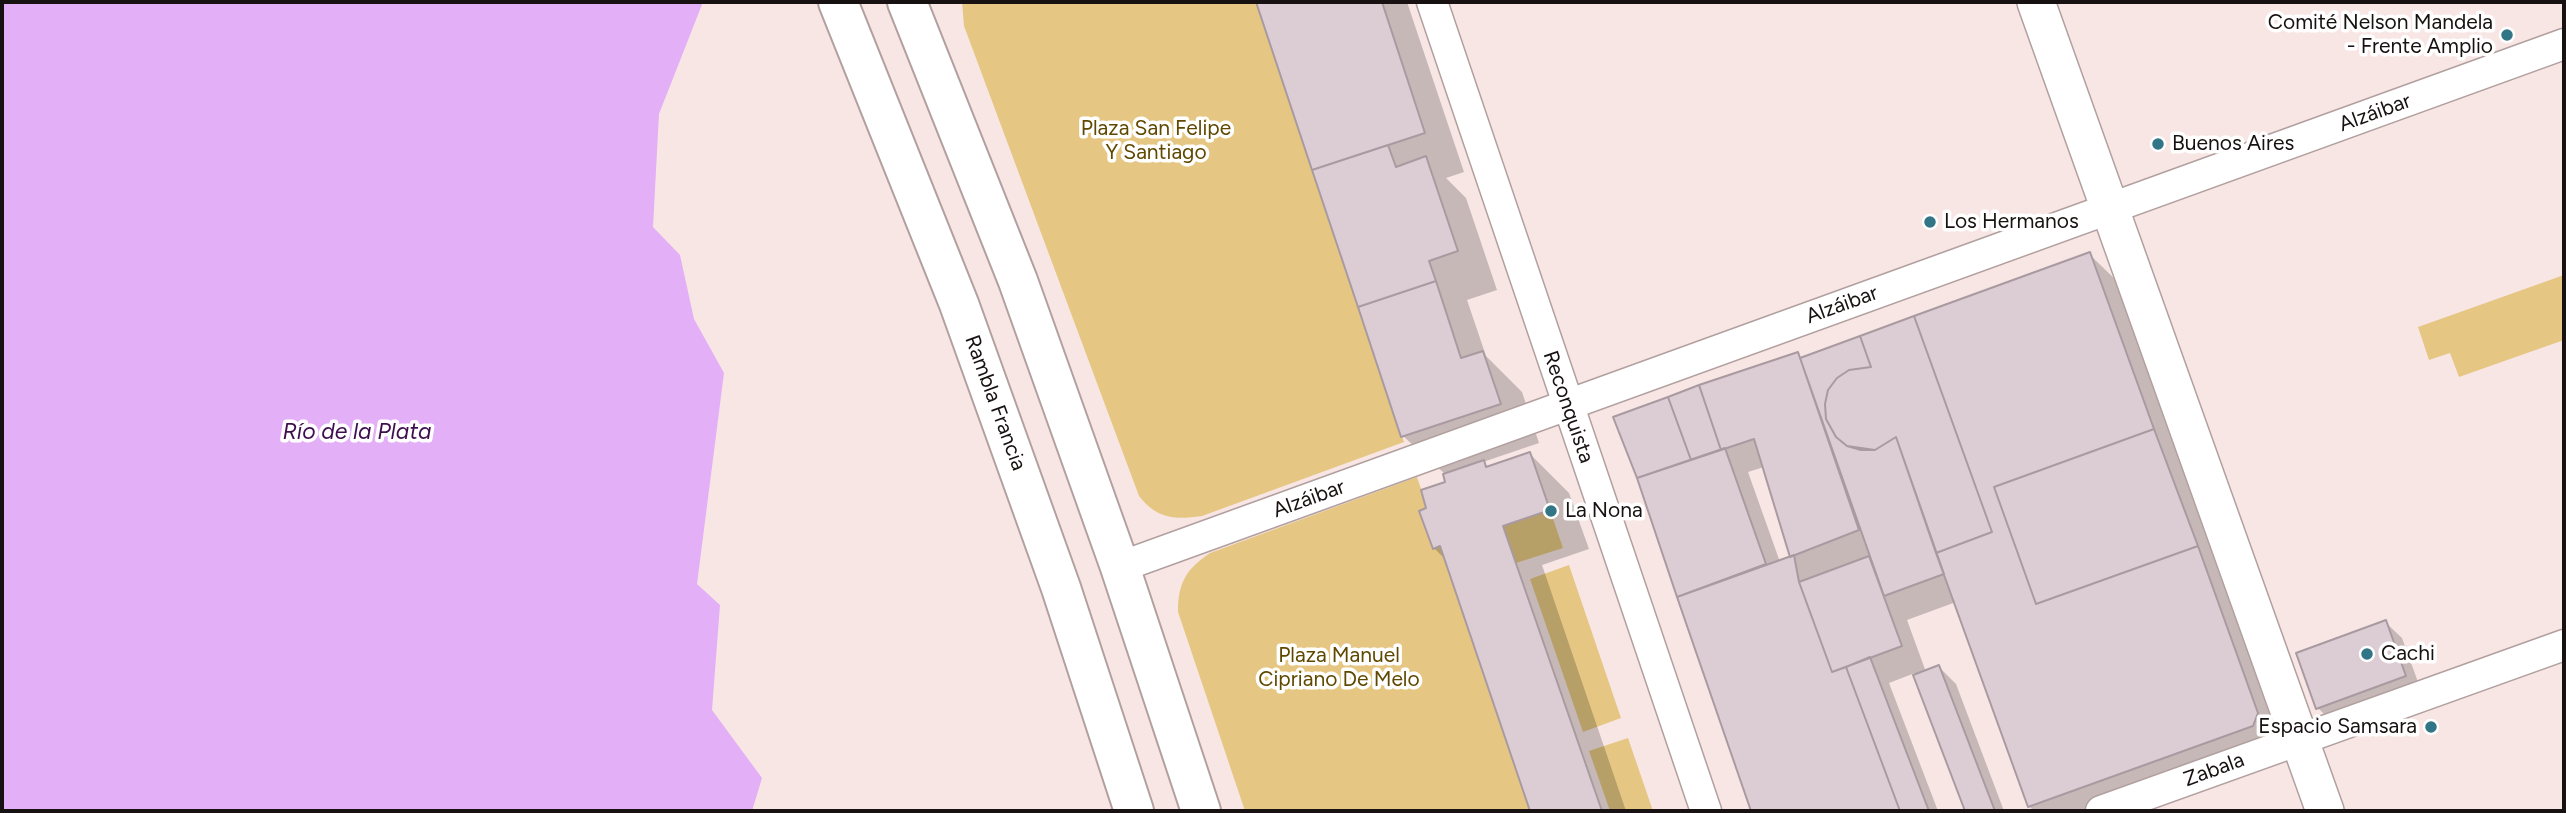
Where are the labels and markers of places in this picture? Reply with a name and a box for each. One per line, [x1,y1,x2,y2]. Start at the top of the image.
place label: Comité Nelson Mandela - Frente Amplio [2268,10,2493,60]
marker: Comité Nelson Mandela - Frente Amplio [2499,27,2515,43]
place label: Buenos Aires [2172,131,2294,157]
marker: Buenos Aires [2150,136,2166,152]
place label: Los Hermanos [1944,209,2079,235]
marker: Los Hermanos [1922,214,1938,230]
place label: La Nona [1565,498,1643,524]
marker: La Nona [1543,503,1559,519]
place label: Cachi [2381,641,2435,667]
marker: Cachi [2359,646,2375,662]
place label: Espacio Samsara [2258,714,2417,740]
marker: Espacio Samsara [2423,719,2439,735]

